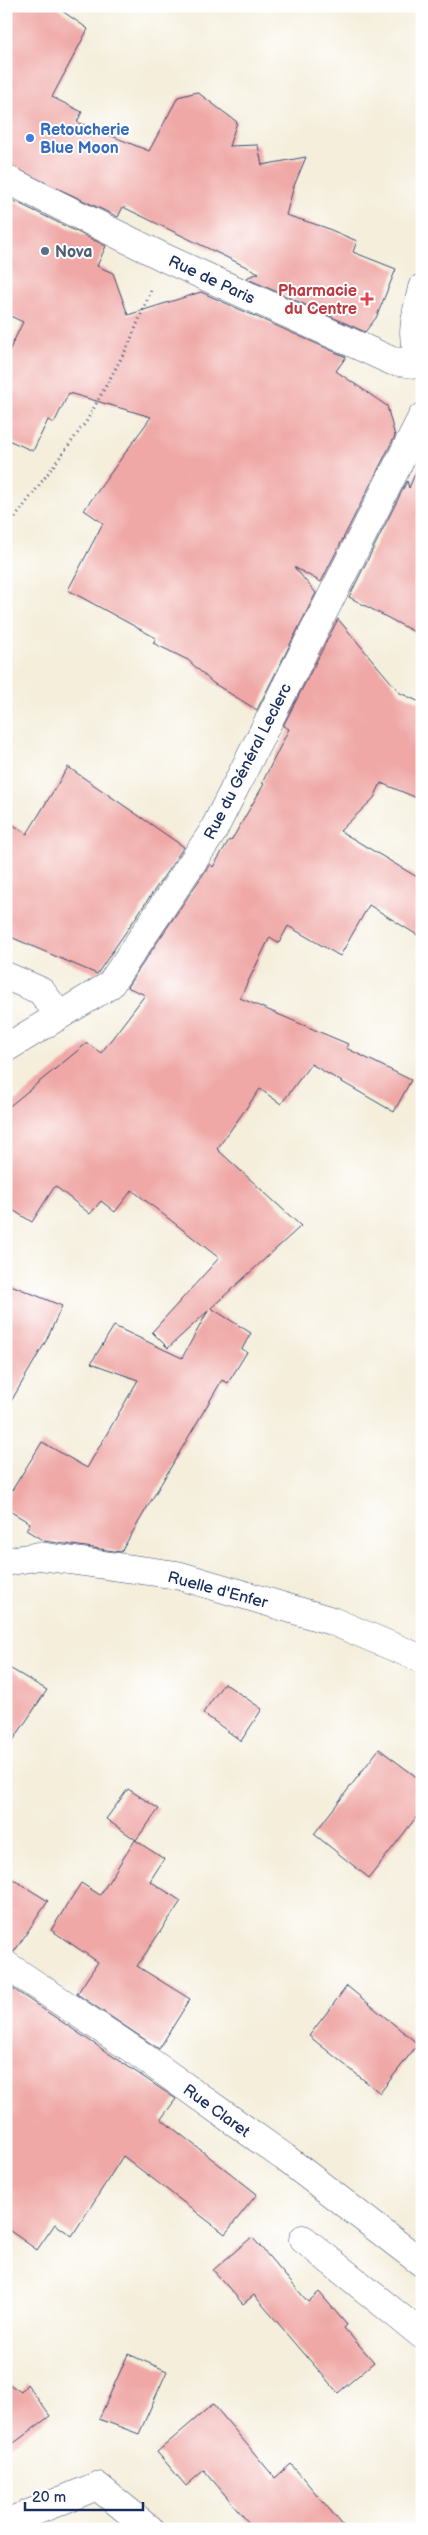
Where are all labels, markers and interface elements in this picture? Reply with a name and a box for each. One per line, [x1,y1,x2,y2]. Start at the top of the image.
place label: Retoucherie Blue Moon [40,121,130,158]
marker: Retoucherie Blue Moon [24,132,36,144]
place label: Nova [55,243,92,262]
marker: Nova [39,245,51,257]
street label: Rue de Paris [165,252,258,309]
place label: Pharmacie du Centre [278,282,357,319]
marker: Pharmacie du Centre [361,293,373,305]
street label: Rue du Général Leclerc [201,680,296,843]
street label: Ruelle d'Enfer [166,1568,270,1613]
street label: Rue Claret [179,2081,253,2142]
scale bar [25,2480,142,2512]
text: 20 m [32,2488,66,2507]

